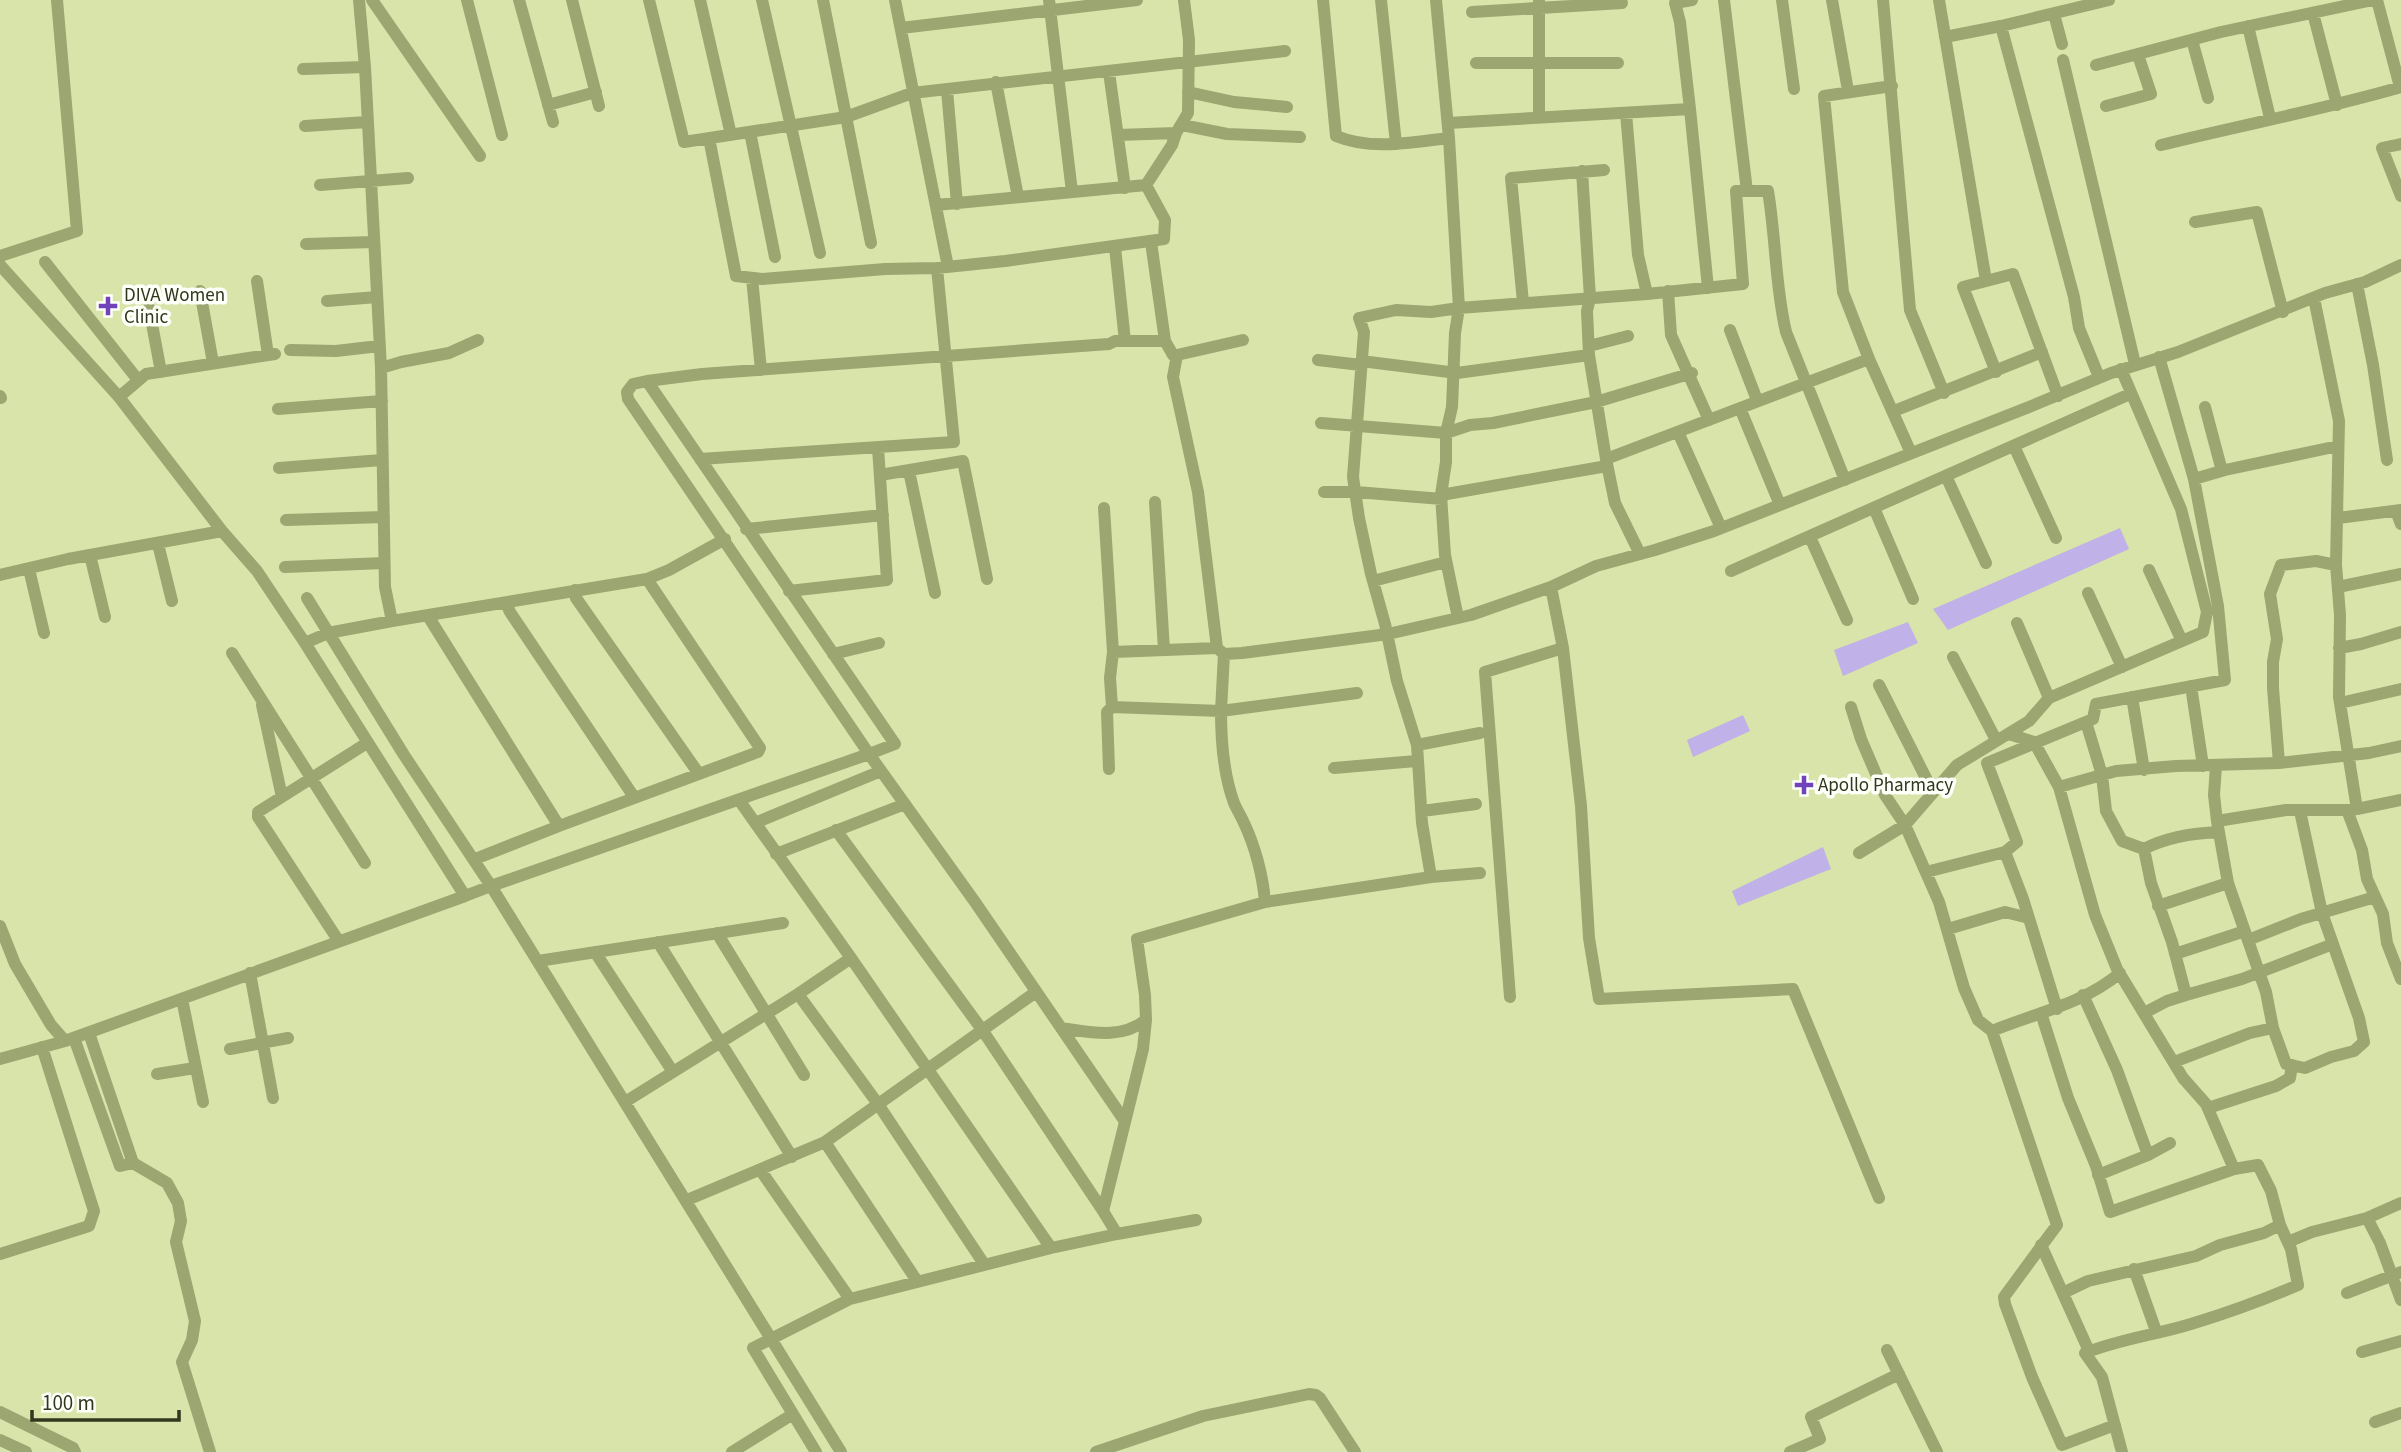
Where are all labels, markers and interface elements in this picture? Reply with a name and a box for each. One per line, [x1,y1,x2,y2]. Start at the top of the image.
place label: DIVA Women Clinic [124,282,225,331]
marker: DIVA Women Clinic [98,296,118,316]
place label: Apollo Pharmacy [1818,772,1953,799]
marker: Apollo Pharmacy [1796,777,1812,793]
scale bar [32,1378,178,1422]
text: 100 m [42,1388,95,1418]

